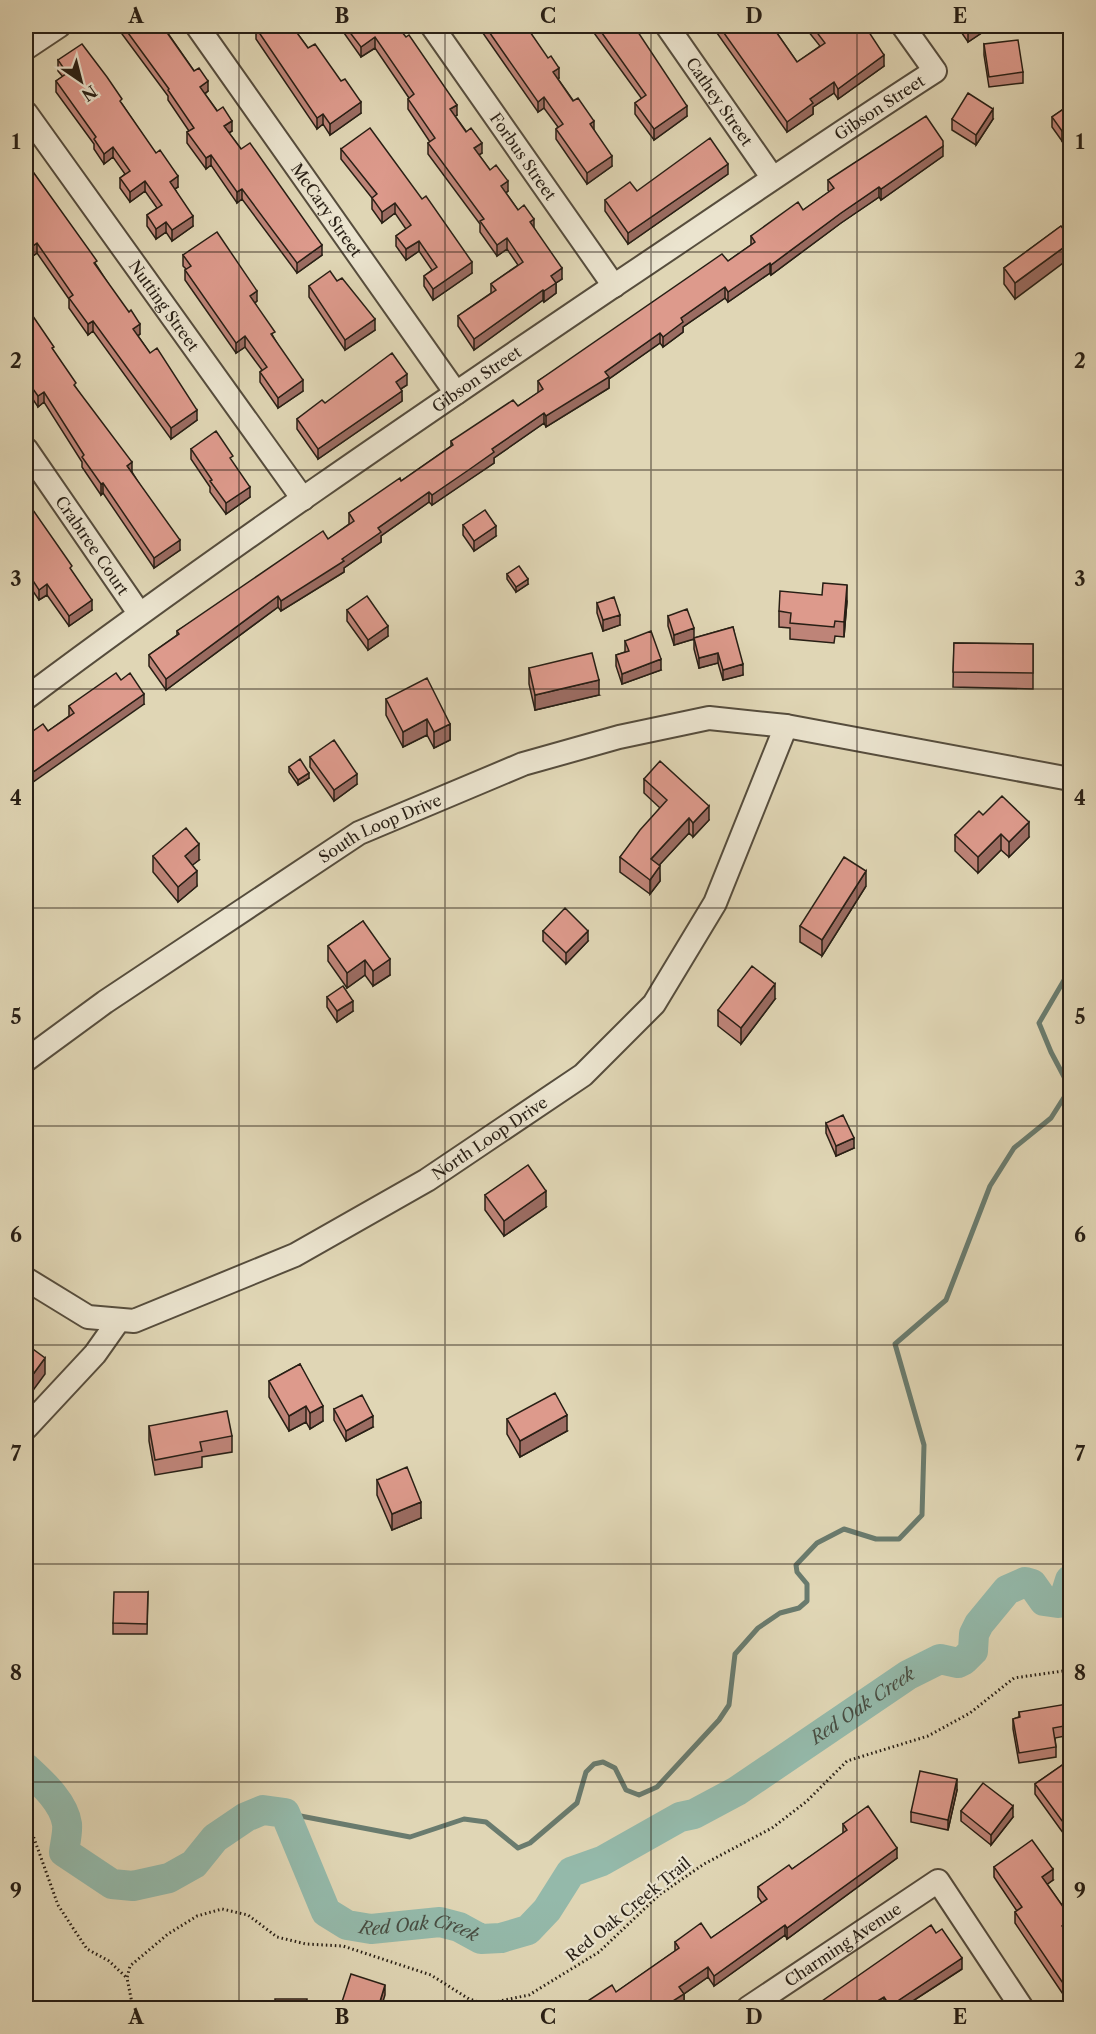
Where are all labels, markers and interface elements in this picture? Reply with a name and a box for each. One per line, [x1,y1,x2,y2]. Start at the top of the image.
text: A [127,4,144,28]
text: B [335,4,350,28]
text: C [540,4,556,28]
text: D [745,4,763,28]
text: E [953,4,967,28]
north arrow [51,51,111,111]
street label: Cathey Street [682,53,757,150]
street label: Gibson Street [831,70,929,144]
text: N [78,81,101,106]
street label: Forbus Street [486,109,561,204]
text: 1 [12,130,21,154]
text: 1 [1076,130,1085,154]
street label: McCary Street [287,159,367,261]
street label: Nutting Street [125,256,204,355]
street label: Gibson Street [428,341,525,417]
text: 2 [10,349,22,373]
text: 2 [1074,349,1086,373]
street label: Crabtree Court [51,492,134,599]
text: 3 [10,567,22,591]
text: 3 [1074,567,1086,591]
text: 4 [10,786,22,810]
text: 4 [1074,786,1086,810]
street label: South Loop Drive [315,789,444,867]
text: 5 [10,1005,22,1029]
text: 5 [1074,1005,1086,1029]
street label: North Loop Drive [428,1092,551,1184]
text: 6 [10,1223,22,1247]
text: 6 [1074,1223,1086,1247]
text: 7 [11,1442,22,1466]
text: 7 [1075,1442,1086,1466]
text: 8 [10,1661,22,1685]
text: 8 [1074,1661,1086,1685]
water label: Red Oak Creek [805,1662,919,1750]
street label: Red Oak Creek Trail [562,1852,695,1965]
text: 9 [10,1879,22,1903]
text: 9 [1074,1879,1086,1903]
street label: Charming Avenue [781,1898,905,1991]
water label: Red Oak Creek [356,1910,483,1947]
text: A [127,2005,144,2029]
text: B [335,2005,350,2029]
text: C [540,2005,556,2029]
text: D [745,2005,763,2029]
text: E [953,2005,967,2029]

